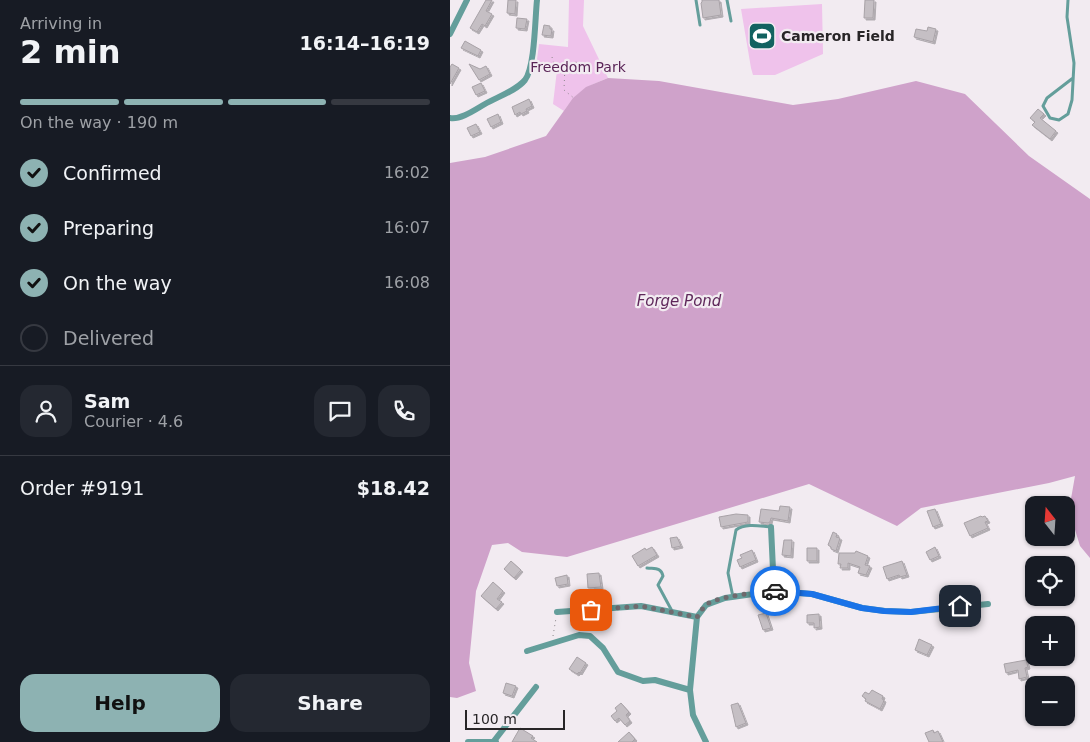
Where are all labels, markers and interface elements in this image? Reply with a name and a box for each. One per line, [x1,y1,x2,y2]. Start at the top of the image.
text: Arriving in [20,14,102,33]
sports icon: Cameron Field [747,21,777,51]
place label: Cameron Field [781,28,895,44]
text: 16:14–16:19 [300,32,430,54]
text: 2 min [20,33,121,71]
park label: Freedom Park [530,59,627,75]
text: On the way · 190 m [20,113,178,132]
icon: check [20,159,48,187]
text: Confirmed [63,162,162,184]
text: 16:02 [384,163,430,182]
icon: check [20,214,48,242]
text: Preparing [63,217,154,239]
text: 16:07 [384,218,430,237]
icon: check [20,269,48,297]
text: On the way [63,272,172,294]
text: 16:08 [384,273,430,292]
water label: Forge Pond [637,292,722,310]
text: Delivered [63,327,154,349]
button: person [20,385,72,437]
button: chat [314,385,366,437]
button: phone [378,385,430,437]
text: Sam [84,390,130,412]
text: Courier · 4.6 [84,412,183,431]
text: Order #9191 [20,477,144,499]
text: $18.42 [357,477,430,499]
north arrow [1025,496,1075,546]
map controls [1025,496,1075,726]
button: locate [1025,556,1075,606]
courier [750,566,800,616]
icon: car [761,577,789,605]
pin [939,585,981,627]
pin [570,589,612,631]
icon: home [946,592,974,620]
icon: bag [577,596,605,624]
button: + [1025,616,1075,666]
button: Help [20,674,220,732]
button: Share [230,674,430,732]
button: − [1025,676,1075,726]
scale bar [465,707,565,730]
text: 100 m [472,711,517,727]

